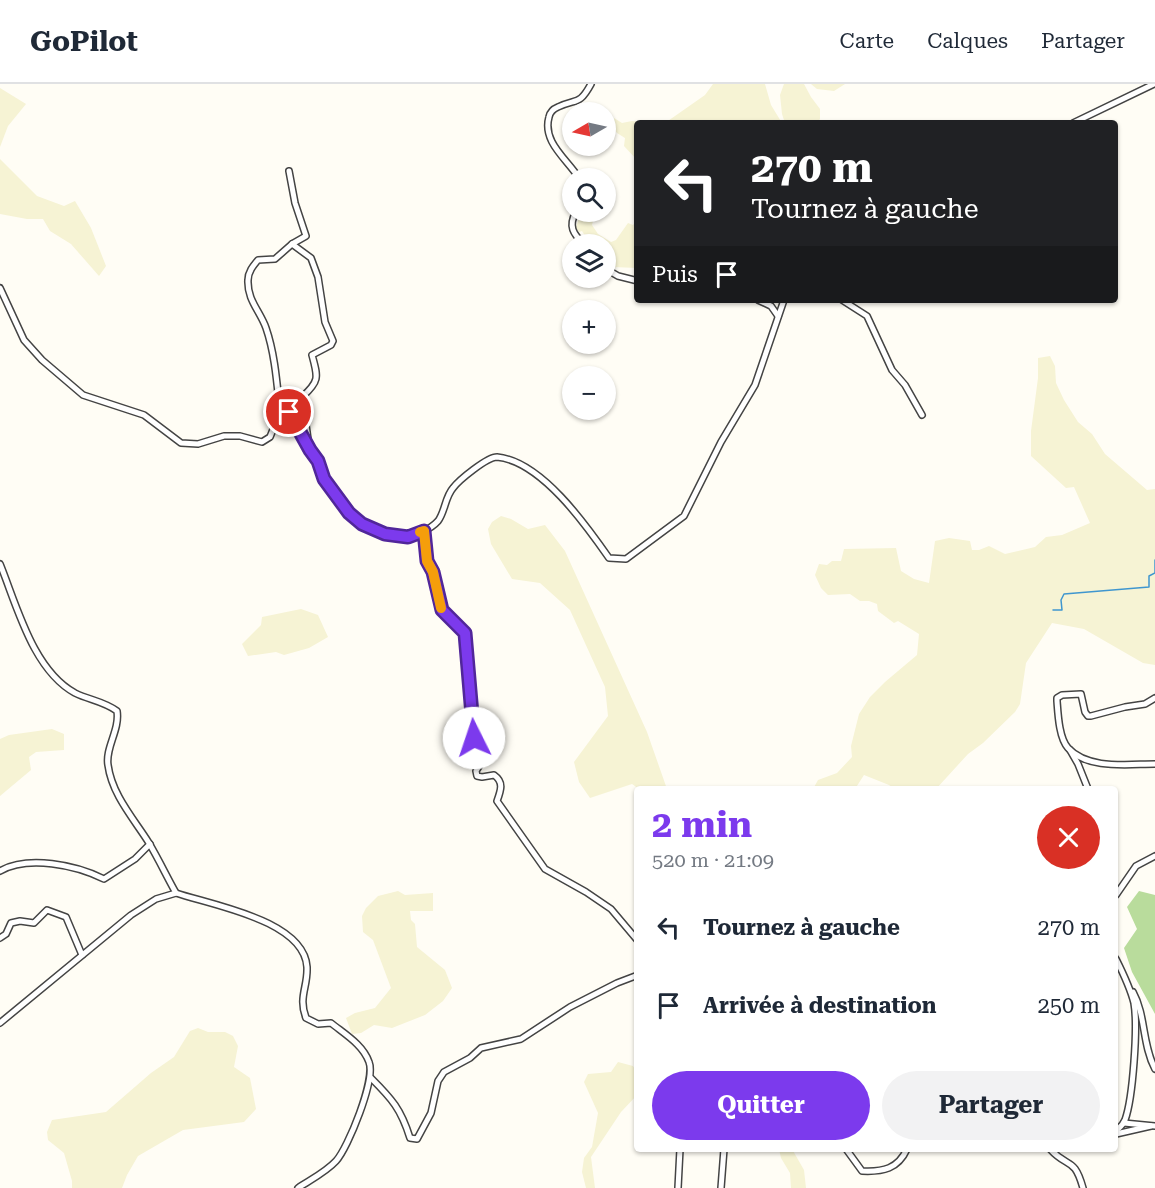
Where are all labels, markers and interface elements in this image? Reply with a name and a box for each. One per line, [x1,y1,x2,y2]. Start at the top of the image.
text: GoPilot [30,25,138,58]
text: Carte [840,29,894,53]
text: Calques [927,29,1008,53]
text: Partager [1041,29,1125,53]
north arrow [562,102,616,156]
map controls [562,102,616,420]
text: 270 m [751,143,873,192]
icon: left [652,144,730,222]
button: search [562,168,616,222]
text: Tournez à gauche [751,193,979,225]
button: layers [562,234,616,288]
icon: arrive [710,258,743,291]
text: Puis [652,262,698,287]
button: + [562,300,616,354]
button: − [562,366,616,420]
pin [263,386,314,437]
icon: arrive [272,395,305,428]
position arrow [442,706,506,770]
text: 2 min [652,804,752,846]
button: close [1037,806,1100,869]
text: 520 m · 21:09 [652,848,774,872]
icon: left [652,911,685,944]
text: Tournez à gauche [703,915,900,940]
text: 270 m [1037,915,1100,940]
icon: arrive [652,989,685,1022]
text: Arrivée à destination [703,993,937,1018]
text: 250 m [1037,993,1100,1018]
button: Quitter [652,1071,870,1140]
button: Partager [882,1071,1100,1140]

